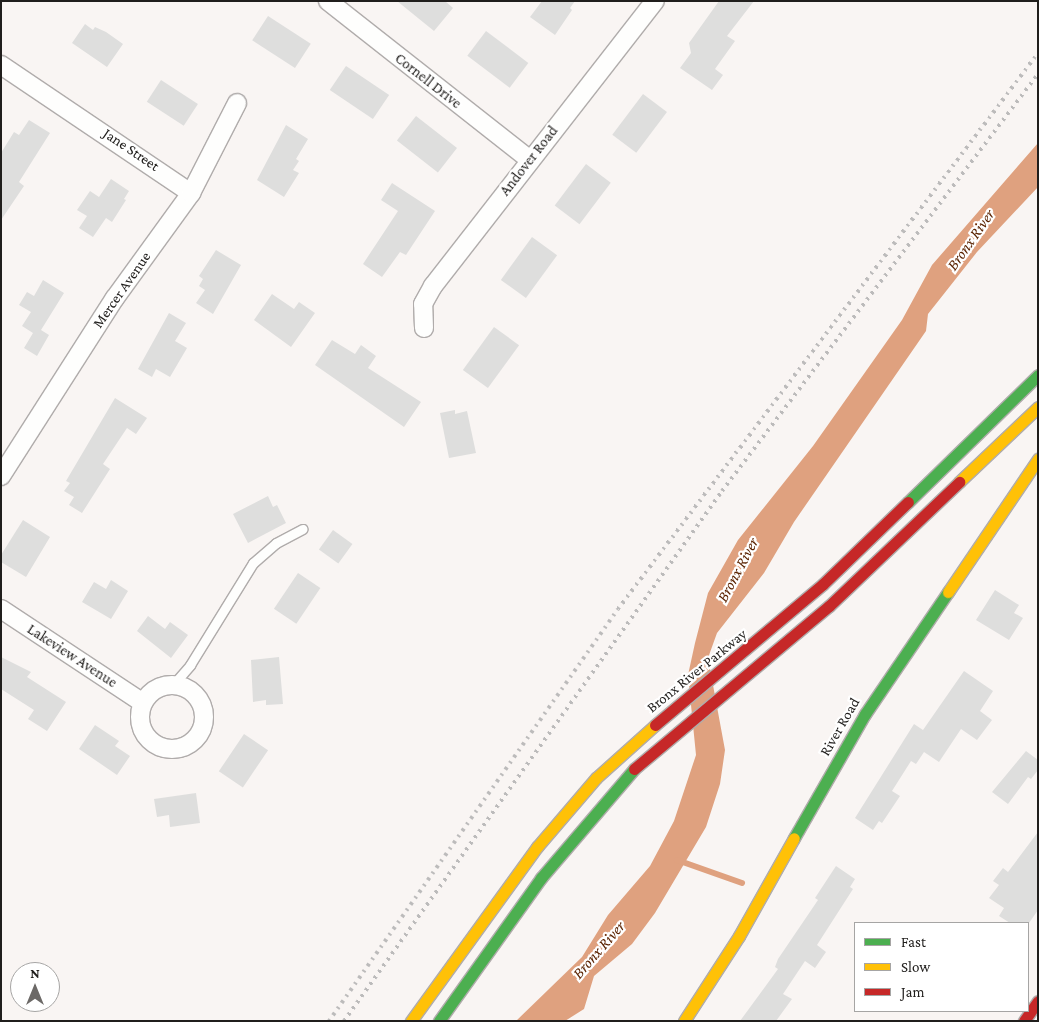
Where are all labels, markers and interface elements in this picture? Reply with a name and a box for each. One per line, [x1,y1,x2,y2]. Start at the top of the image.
street label: Cornell Drive [391,49,465,113]
street label: Andover Road [496,122,562,200]
street label: Jane Street [99,125,163,175]
water label: Bronx River [943,206,999,274]
street label: Mercer Avenue [89,248,155,332]
water label: Bronx River [713,535,763,605]
street label: Lakeview Avenue [24,620,120,692]
street label: Bronx River Parkway [643,625,751,717]
street label: River Road [816,695,864,759]
water label: Bronx River [569,917,629,983]
legend [854,922,1029,1012]
text: Fast [901,934,926,950]
text: Slow [901,959,930,975]
north arrow [10,962,60,1012]
text: N [30,965,40,981]
text: Jam [901,984,924,1000]

